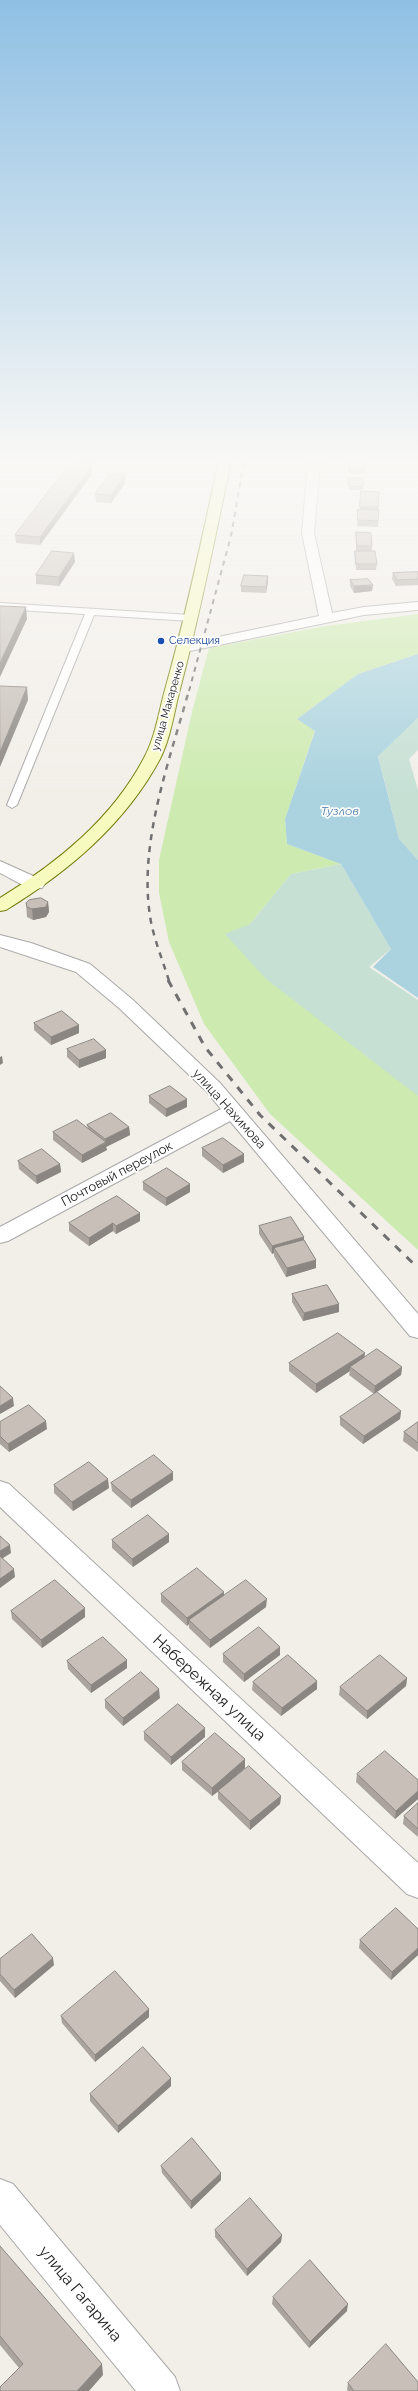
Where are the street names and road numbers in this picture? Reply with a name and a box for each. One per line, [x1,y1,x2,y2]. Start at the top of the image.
street label: улица Макаренко [149,660,187,752]
street label: улица Нахимова [189,1066,269,1152]
street label: Почтовый переулок [59,1138,175,1210]
street label: Набережная улица [149,1631,269,1745]
street label: улица Гагарина [34,2242,126,2346]

